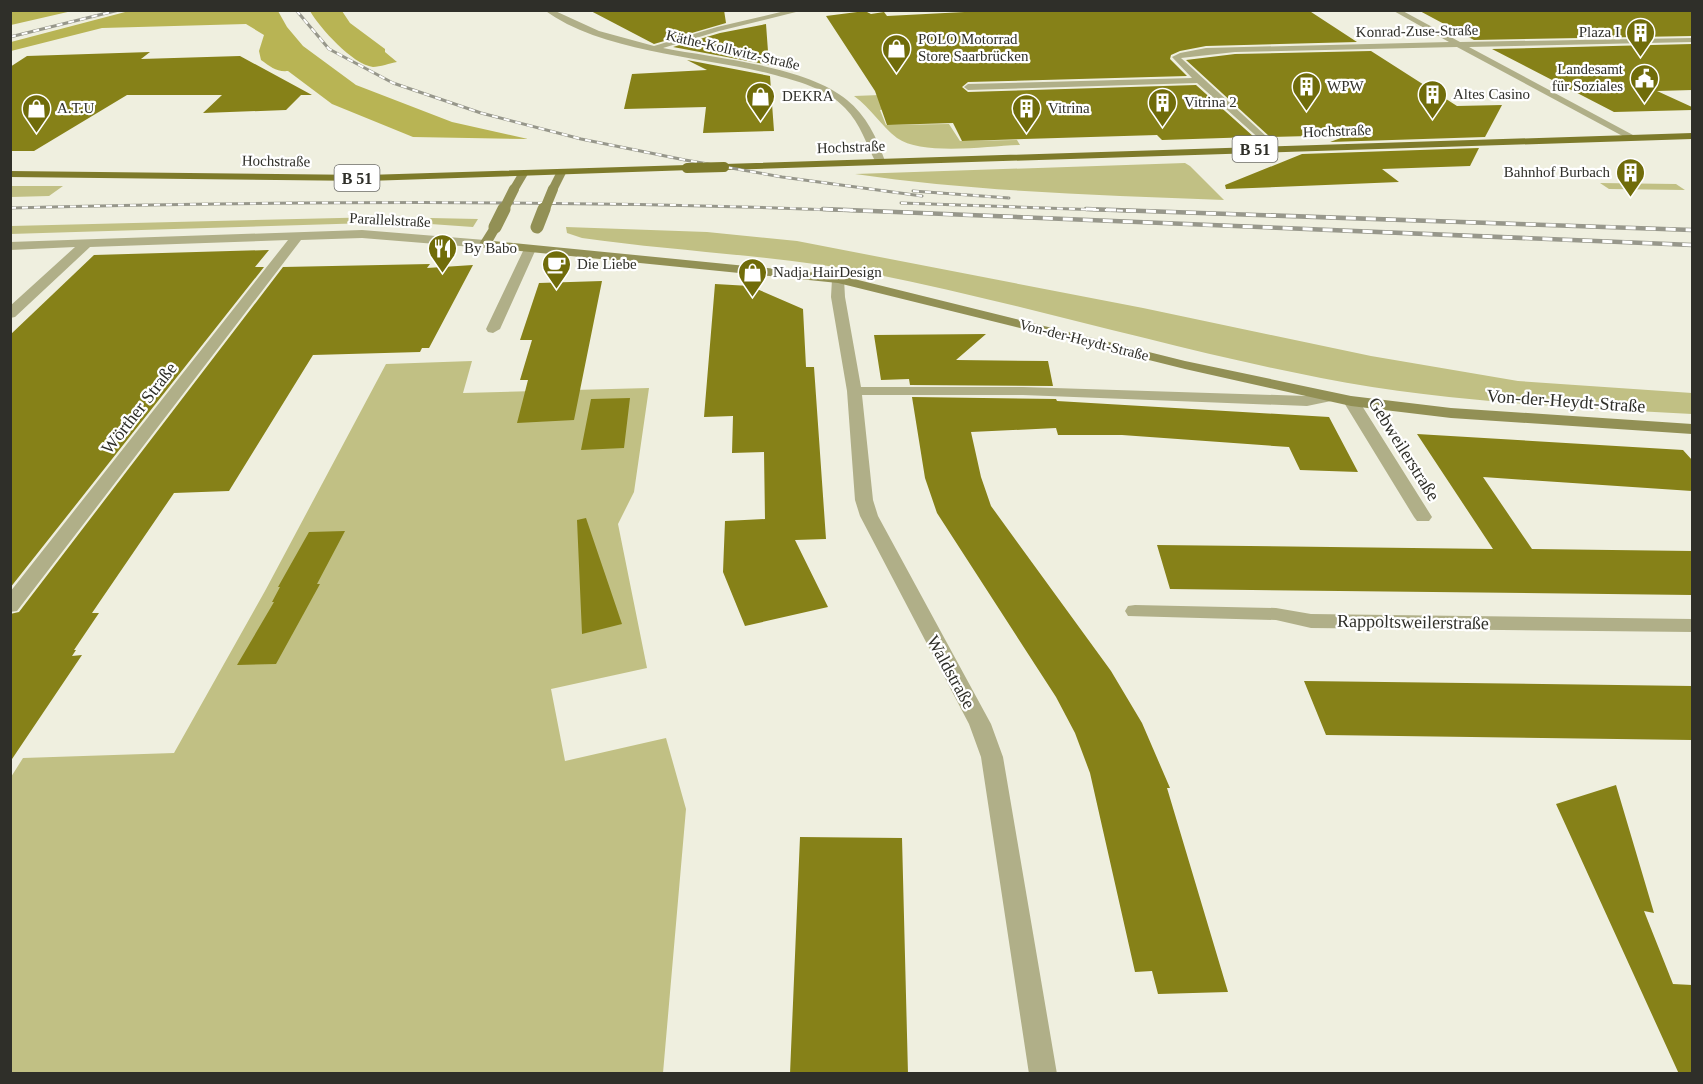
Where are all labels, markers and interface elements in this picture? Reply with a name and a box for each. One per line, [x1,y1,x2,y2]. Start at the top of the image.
building icon: Plaza I [1625,16,1657,58]
street label: Konrad-Zuse-Straße [1356,22,1479,40]
place label: Plaza I [1579,24,1620,40]
street label: Käthe-Kollwitz-Straße [665,27,802,73]
place label: POLO Motorrad Store Saarbrücken [918,31,1029,64]
shop icon: POLO Motorrad Store Saarbrücken [881,32,913,74]
place label: Landesamt für Soziales [1552,61,1624,94]
public building icon: Landesamt für Soziales [1628,62,1660,104]
building icon: WPW [1290,70,1322,112]
place label: WPW [1327,78,1365,94]
building icon: Altes Casino [1416,78,1448,120]
shop icon: DEKRA [745,80,777,122]
building icon: Vitrina 2 [1147,86,1179,128]
place label: Altes Casino [1453,86,1530,102]
place label: DEKRA [782,88,834,104]
shop icon: A.T.U [20,92,52,134]
building icon: Vitrina [1011,92,1043,134]
place label: Vitrina 2 [1184,94,1237,110]
place label: A.T.U [57,100,94,116]
place label: Vitrina [1048,100,1090,116]
street label: Hochstraße [1303,122,1372,140]
road number: B 51 [1232,136,1278,162]
street label: Hochstraße [817,138,886,156]
street label: Hochstraße [242,152,311,170]
building icon: Bahnhof Burbach [1615,156,1647,198]
place label: Bahnhof Burbach [1504,164,1610,180]
road number: B 51 [334,165,380,191]
street label: Parallelstraße [349,210,432,230]
restaurant icon: By Babo [427,232,459,274]
place label: By Babo [464,240,517,256]
cafe icon: Die Liebe [540,248,572,290]
place label: Die Liebe [577,256,637,272]
shop icon: Nadja HairDesign [736,256,768,298]
place label: Nadja HairDesign [773,264,882,280]
street label: Von-der-Heydt-Straße [1018,316,1151,364]
street label: Wörther Straße [97,358,181,458]
street label: Von-der-Heydt-Straße [1486,385,1646,417]
street label: Gebweilerstraße [1364,394,1444,504]
street label: Rappoltsweilerstraße [1337,611,1489,633]
street label: Waldstraße [923,632,979,712]

